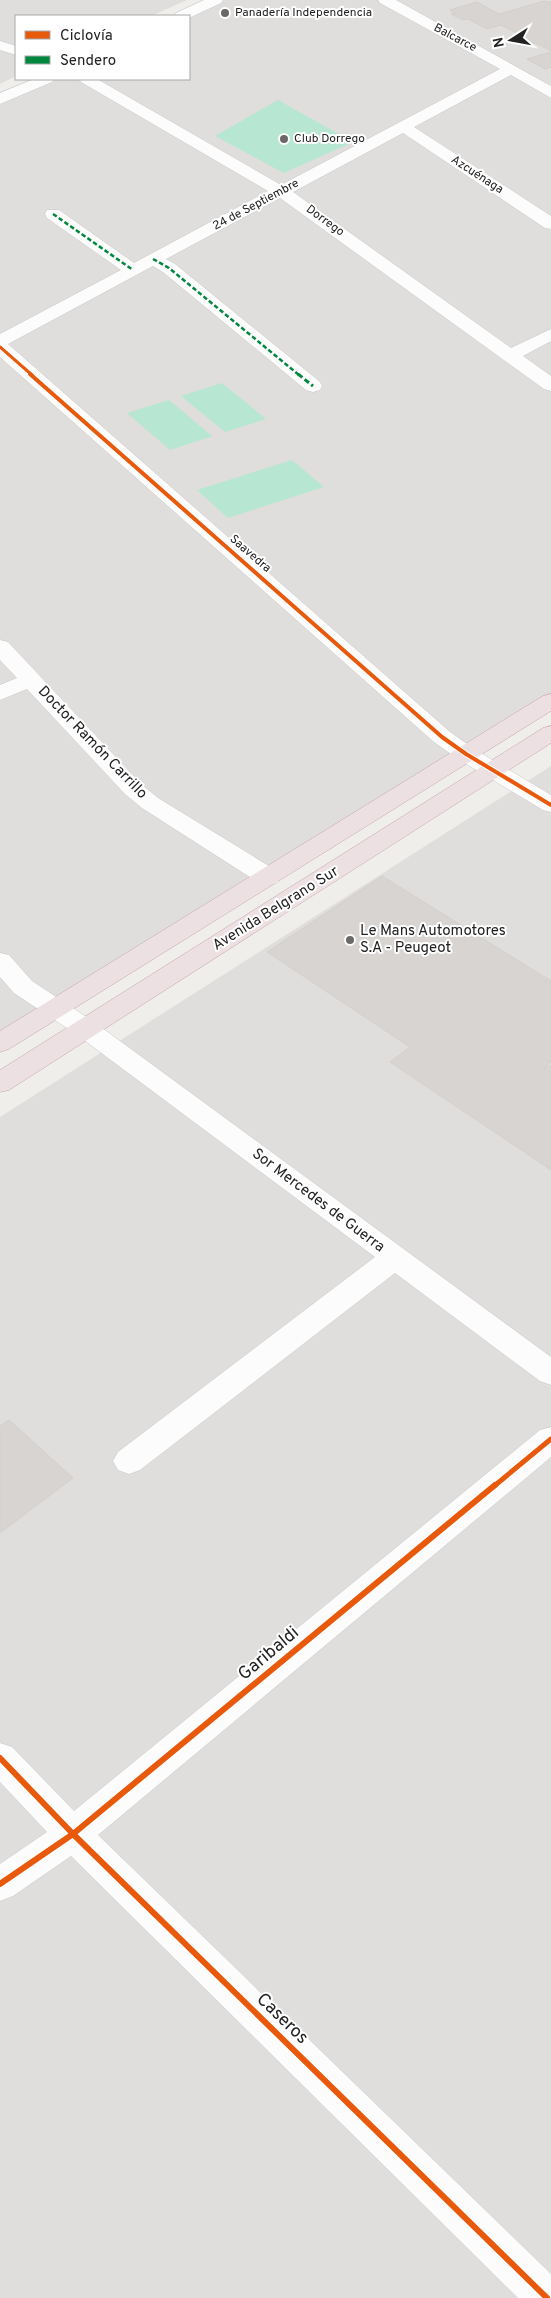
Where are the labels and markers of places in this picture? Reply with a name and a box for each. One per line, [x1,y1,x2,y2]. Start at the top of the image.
place label: Panadería Independencia [235,5,372,21]
marker: Panadería Independencia [219,7,231,19]
place label: Club Dorrego [294,131,365,147]
marker: Club Dorrego [278,133,290,145]
place label: Le Mans Automotores S.A - Peugeot [360,922,506,958]
marker: Le Mans Automotores S.A - Peugeot [344,934,356,946]

